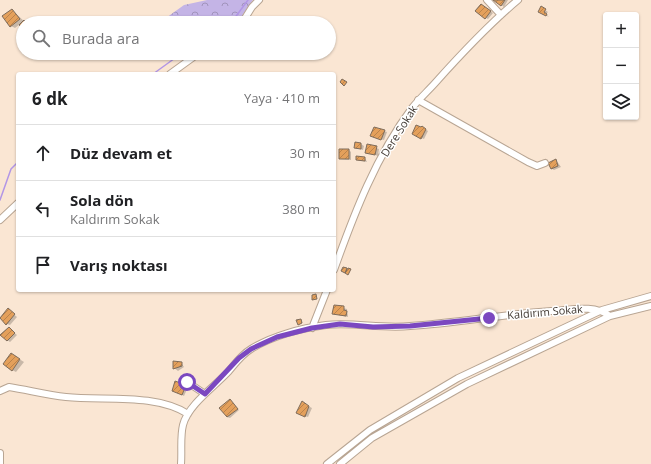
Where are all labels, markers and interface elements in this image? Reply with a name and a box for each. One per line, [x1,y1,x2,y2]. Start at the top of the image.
map controls [603,12,639,120]
button: + [603,12,639,48]
search box [16,16,336,60]
icon: search [30,27,52,49]
text: Burada ara [62,28,140,48]
button: − [603,48,639,84]
button: layers [603,84,639,120]
text: 6 dk [32,87,67,110]
text: Yaya · 410 m [244,89,320,107]
street label: Dere Sokak [377,102,420,159]
icon: ahead [32,142,54,164]
text: Düz devam et [70,143,172,163]
text: 30 m [290,144,320,162]
text: Sola dön [70,190,134,210]
icon: left [32,198,54,220]
text: 380 m [282,200,320,218]
text: Kaldırım Sokak [70,210,160,228]
icon: arrive [32,254,54,276]
text: Varış noktası [70,255,168,275]
street label: Kaldırım Sokak [507,301,584,322]
route end [480,309,498,327]
route start [178,373,196,391]

